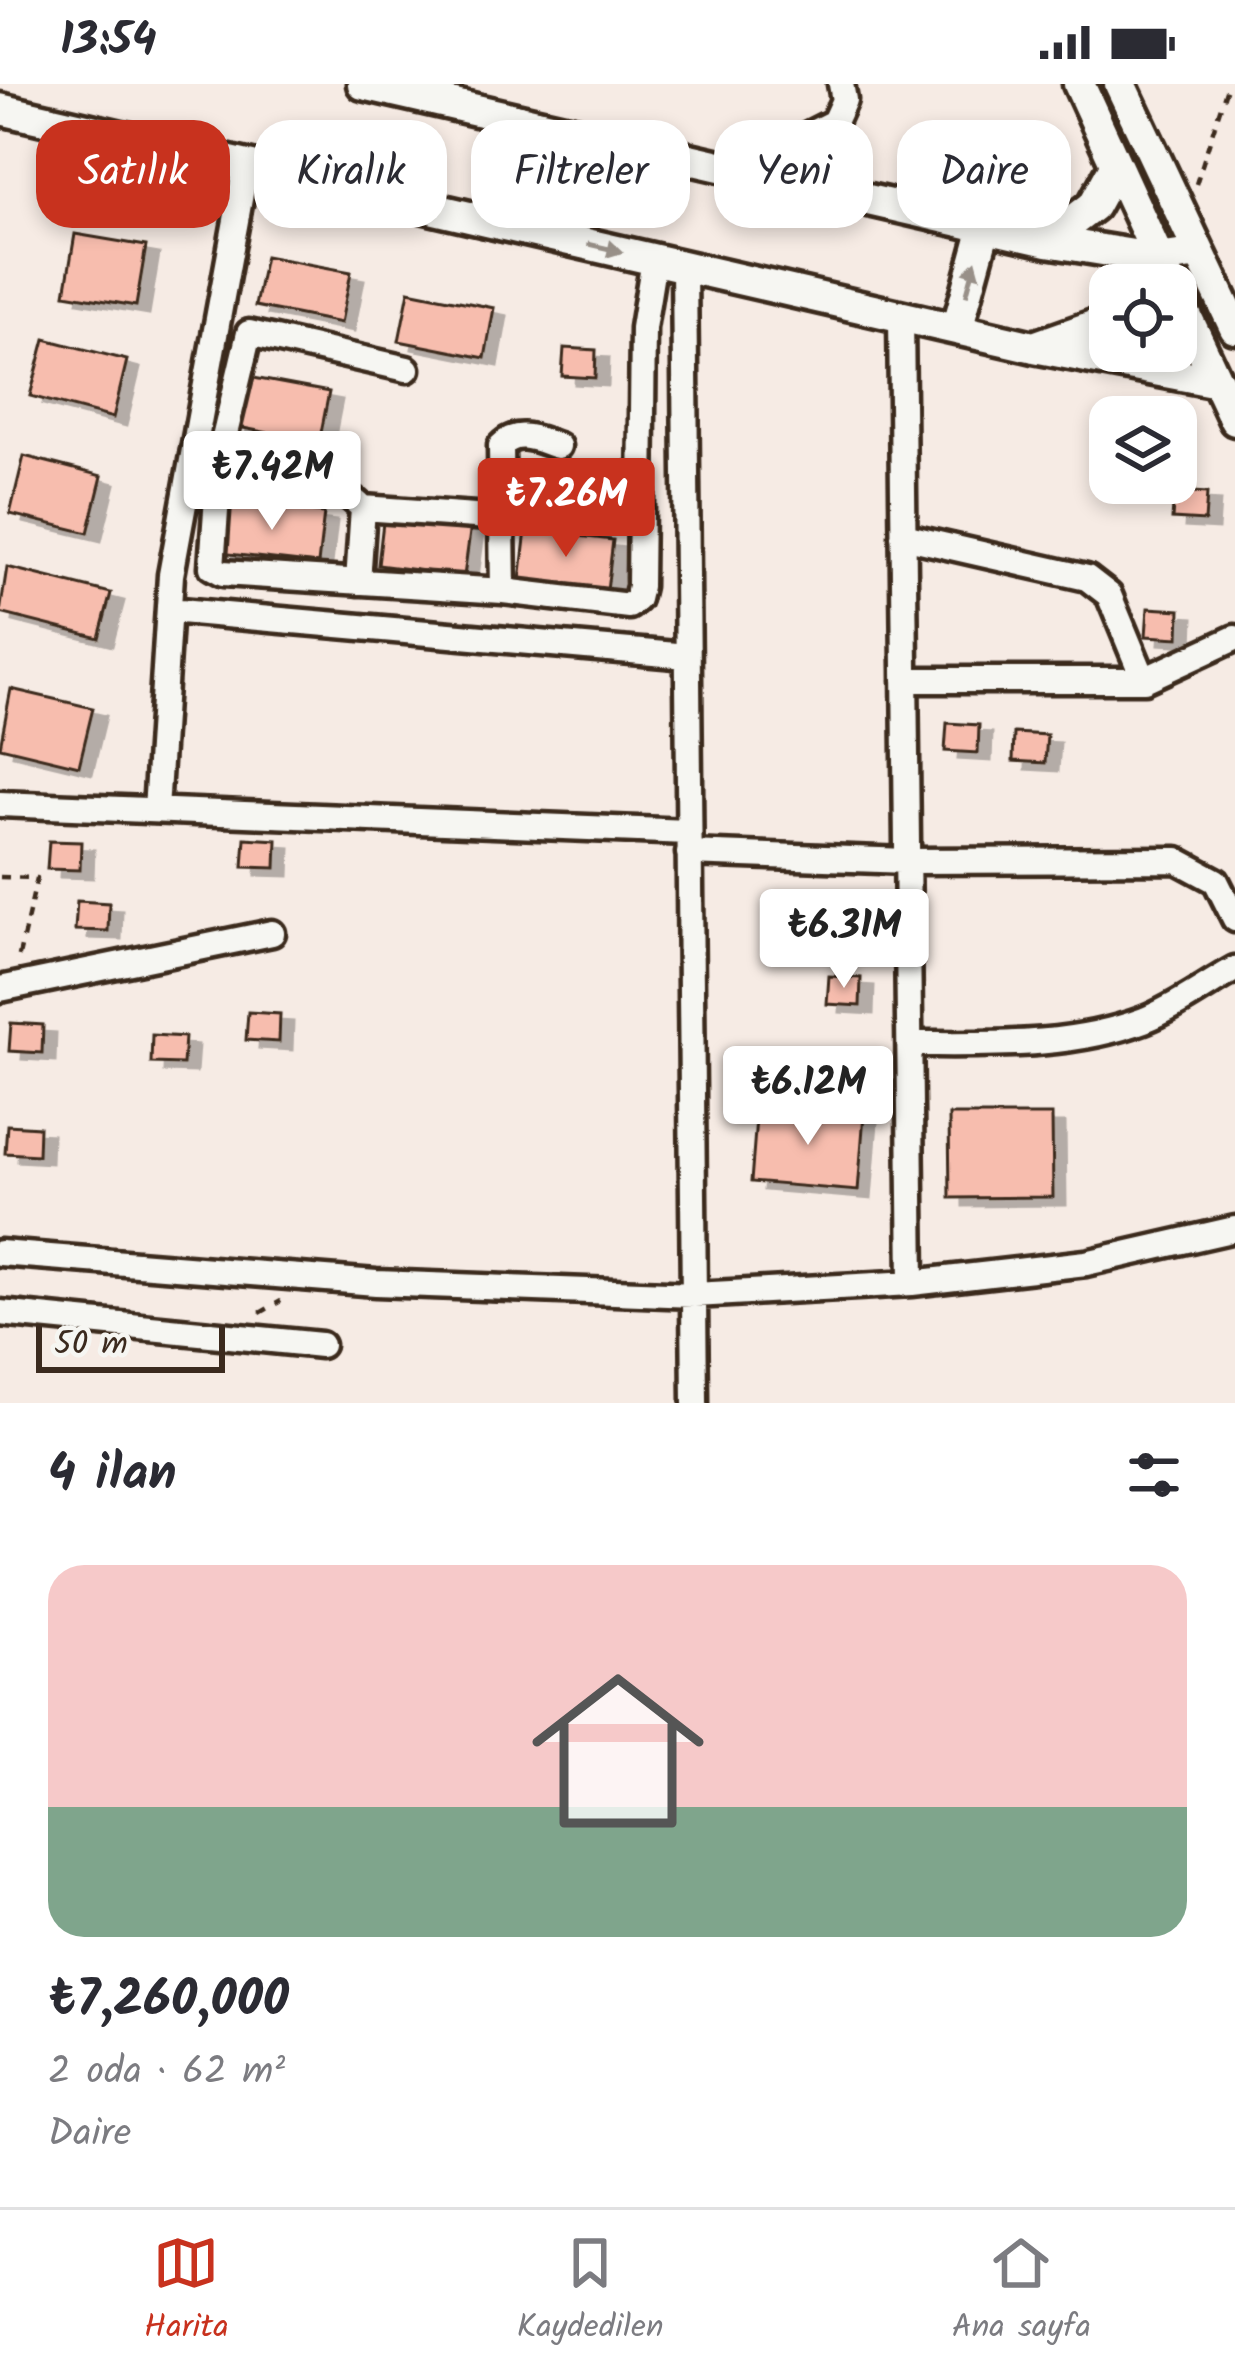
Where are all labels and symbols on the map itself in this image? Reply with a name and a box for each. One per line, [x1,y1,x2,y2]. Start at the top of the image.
one-way arrow [587,240,625,259]
one-way arrow [962,259,981,296]
pin: ₺7.42M [174,431,370,533]
pin: ₺7.26M [468,458,664,560]
pin: ₺6.31M [746,889,942,991]
pin: ₺6.12M [710,1046,906,1148]
scale bar [36,1319,225,1372]

